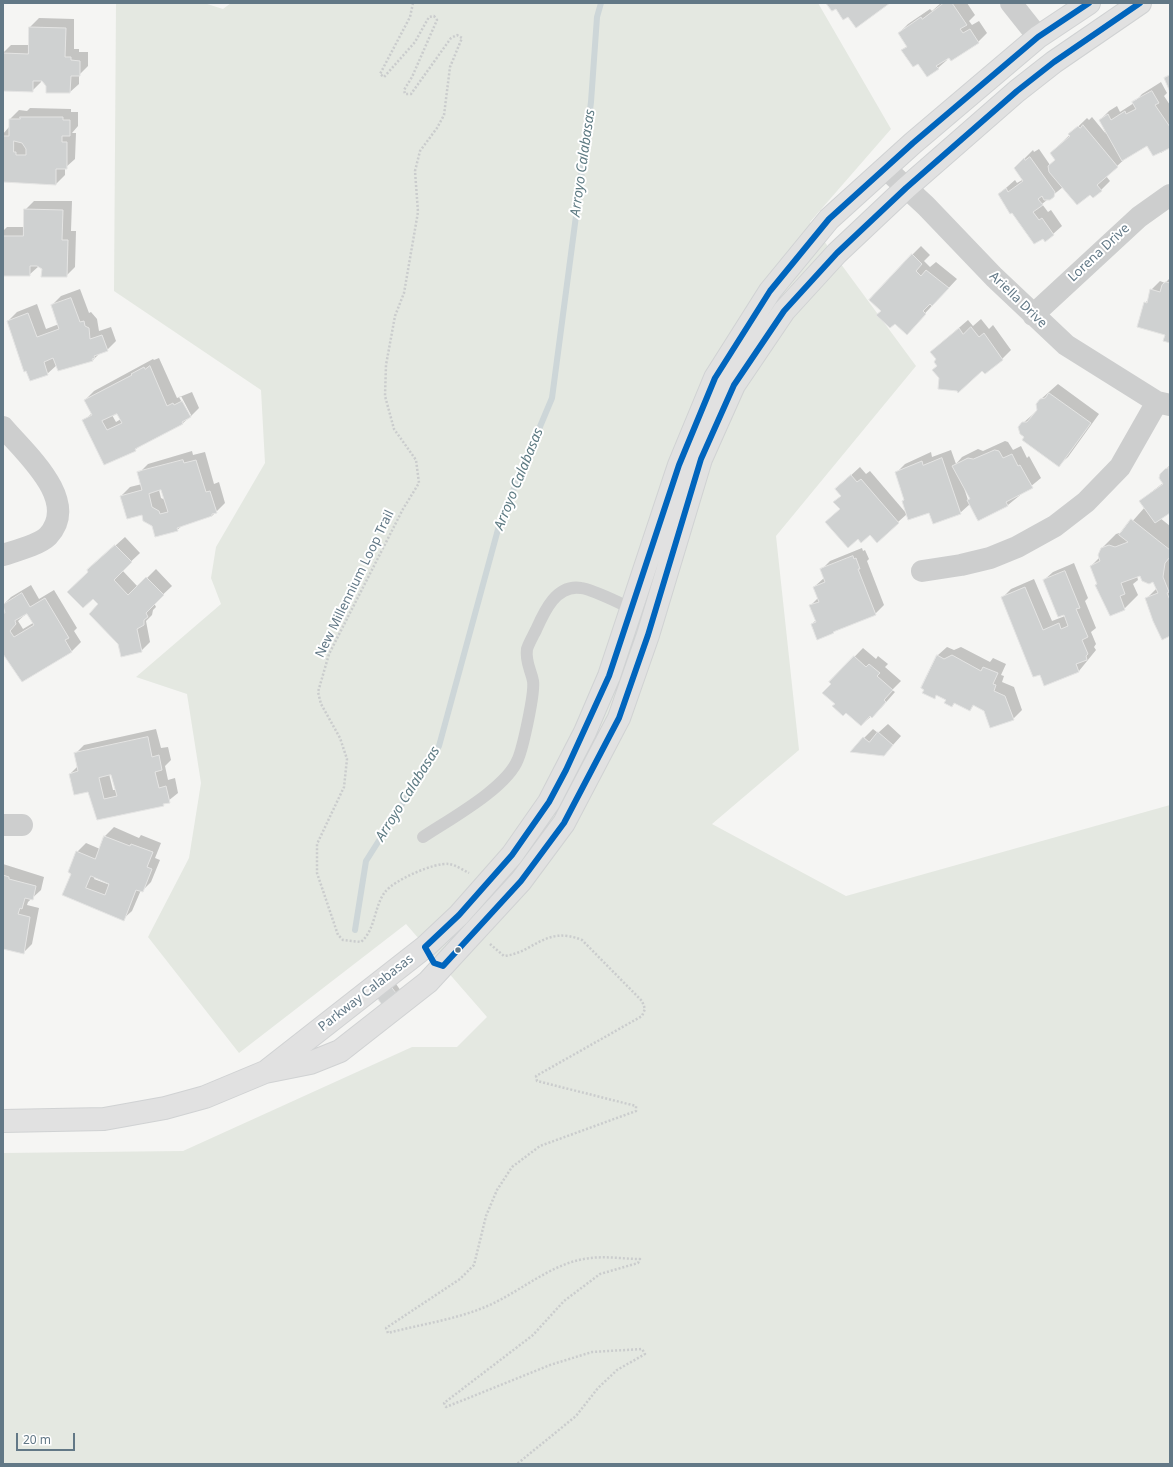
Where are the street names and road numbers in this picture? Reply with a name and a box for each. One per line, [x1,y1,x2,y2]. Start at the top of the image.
street label: Lorena Drive [1065,221,1133,285]
street label: Ariella Drive [986,269,1050,331]
street label: New Millennium Loop Trail [312,508,398,660]
street label: Parkway Calabasas [315,951,417,1035]

